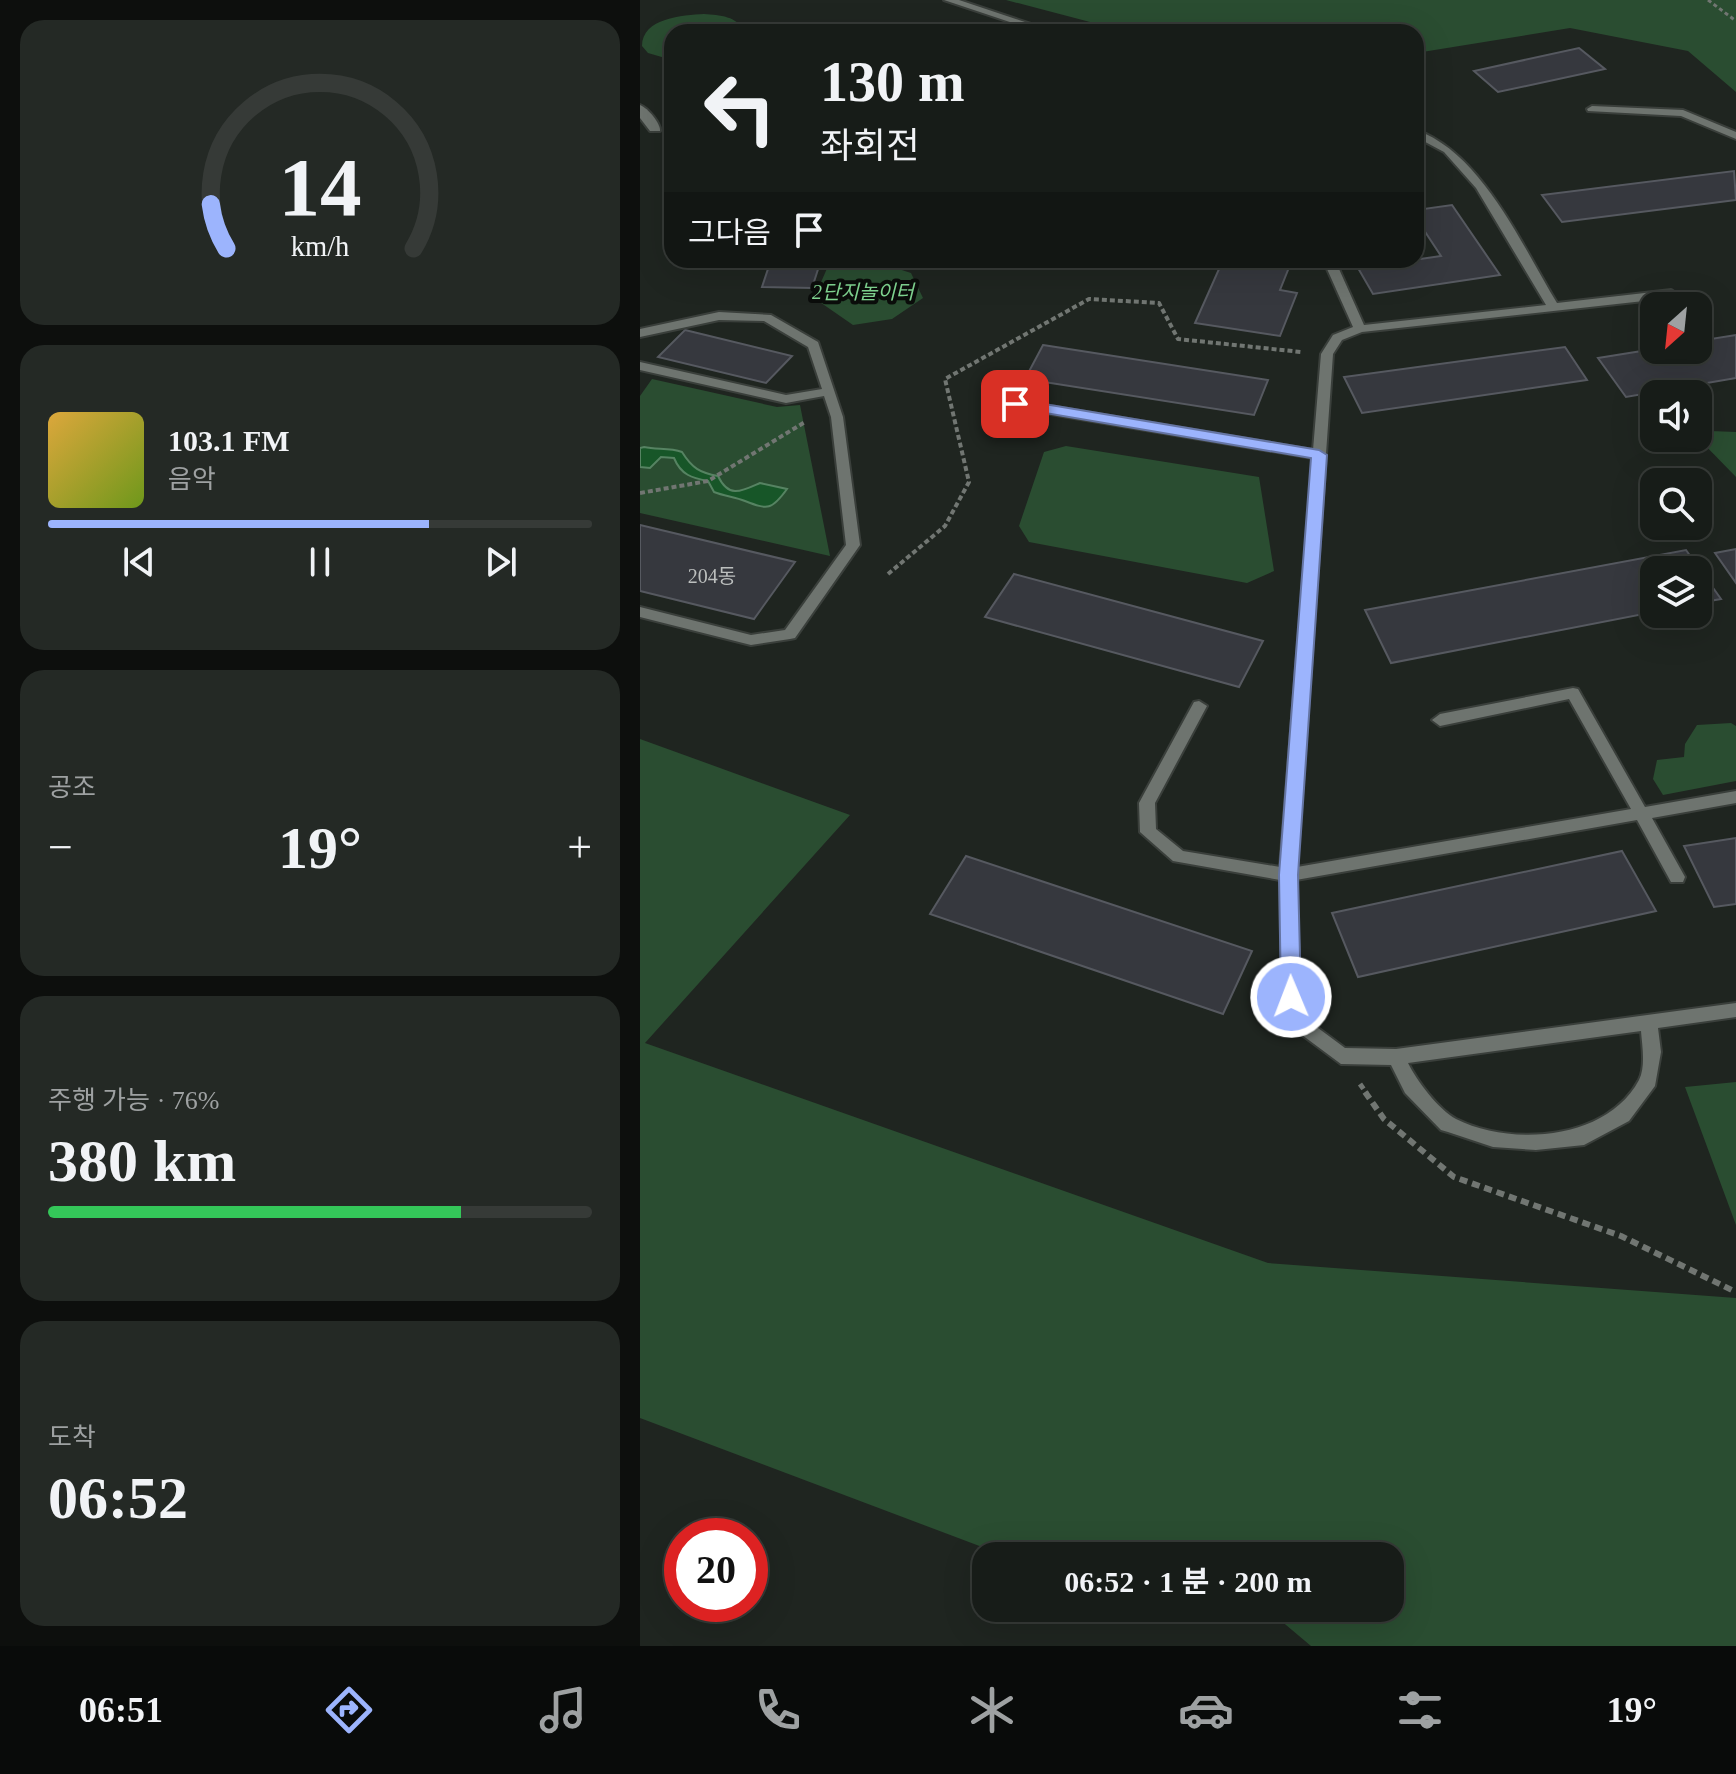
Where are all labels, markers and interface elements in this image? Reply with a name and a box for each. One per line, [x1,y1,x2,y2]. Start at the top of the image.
text: 130 m [820,51,965,113]
icon: left [688,56,792,160]
text: 좌회전 [820,126,919,166]
text: 14 [278,140,362,232]
icon: arrive [787,208,831,252]
text: 그다음 [688,216,771,249]
text: km/h [291,231,349,262]
park label: 2단지놀이터 [812,281,917,303]
north arrow [1640,292,1712,364]
map controls [1640,292,1712,628]
pin [981,370,1049,438]
button: sound [1640,380,1712,452]
icon: arrive [993,382,1037,426]
text: 103.1 FM [168,424,290,457]
text: 음악 [168,465,216,494]
button: search [1640,468,1712,540]
icon: previous [117,540,161,584]
icon: pause [298,540,342,584]
icon: next [479,540,523,584]
button: layers [1640,556,1712,628]
house number: 204동 [688,565,736,587]
text: 공조 [48,773,96,802]
text: 19° [278,815,362,881]
text: − [48,823,73,872]
text: + [567,823,592,872]
position arrow [1249,955,1333,1039]
text: 주행 가능 · 76% [48,1086,220,1115]
text: 380 km [48,1128,236,1194]
text: 도착 [48,1423,96,1452]
text: 06:52 [48,1465,188,1531]
speed limit sign: 20 [664,1518,768,1622]
text: 06:52 · 1 분 · 200 m [1064,1565,1312,1598]
icon: directions [321,1682,377,1738]
icon: music [535,1682,591,1738]
icon: phone [750,1682,806,1738]
icon: climate [964,1682,1020,1738]
icon: car [1178,1682,1234,1738]
icon: filters [1392,1682,1448,1738]
text: 06:51 [79,1690,163,1730]
text: 19° [1606,1690,1657,1730]

